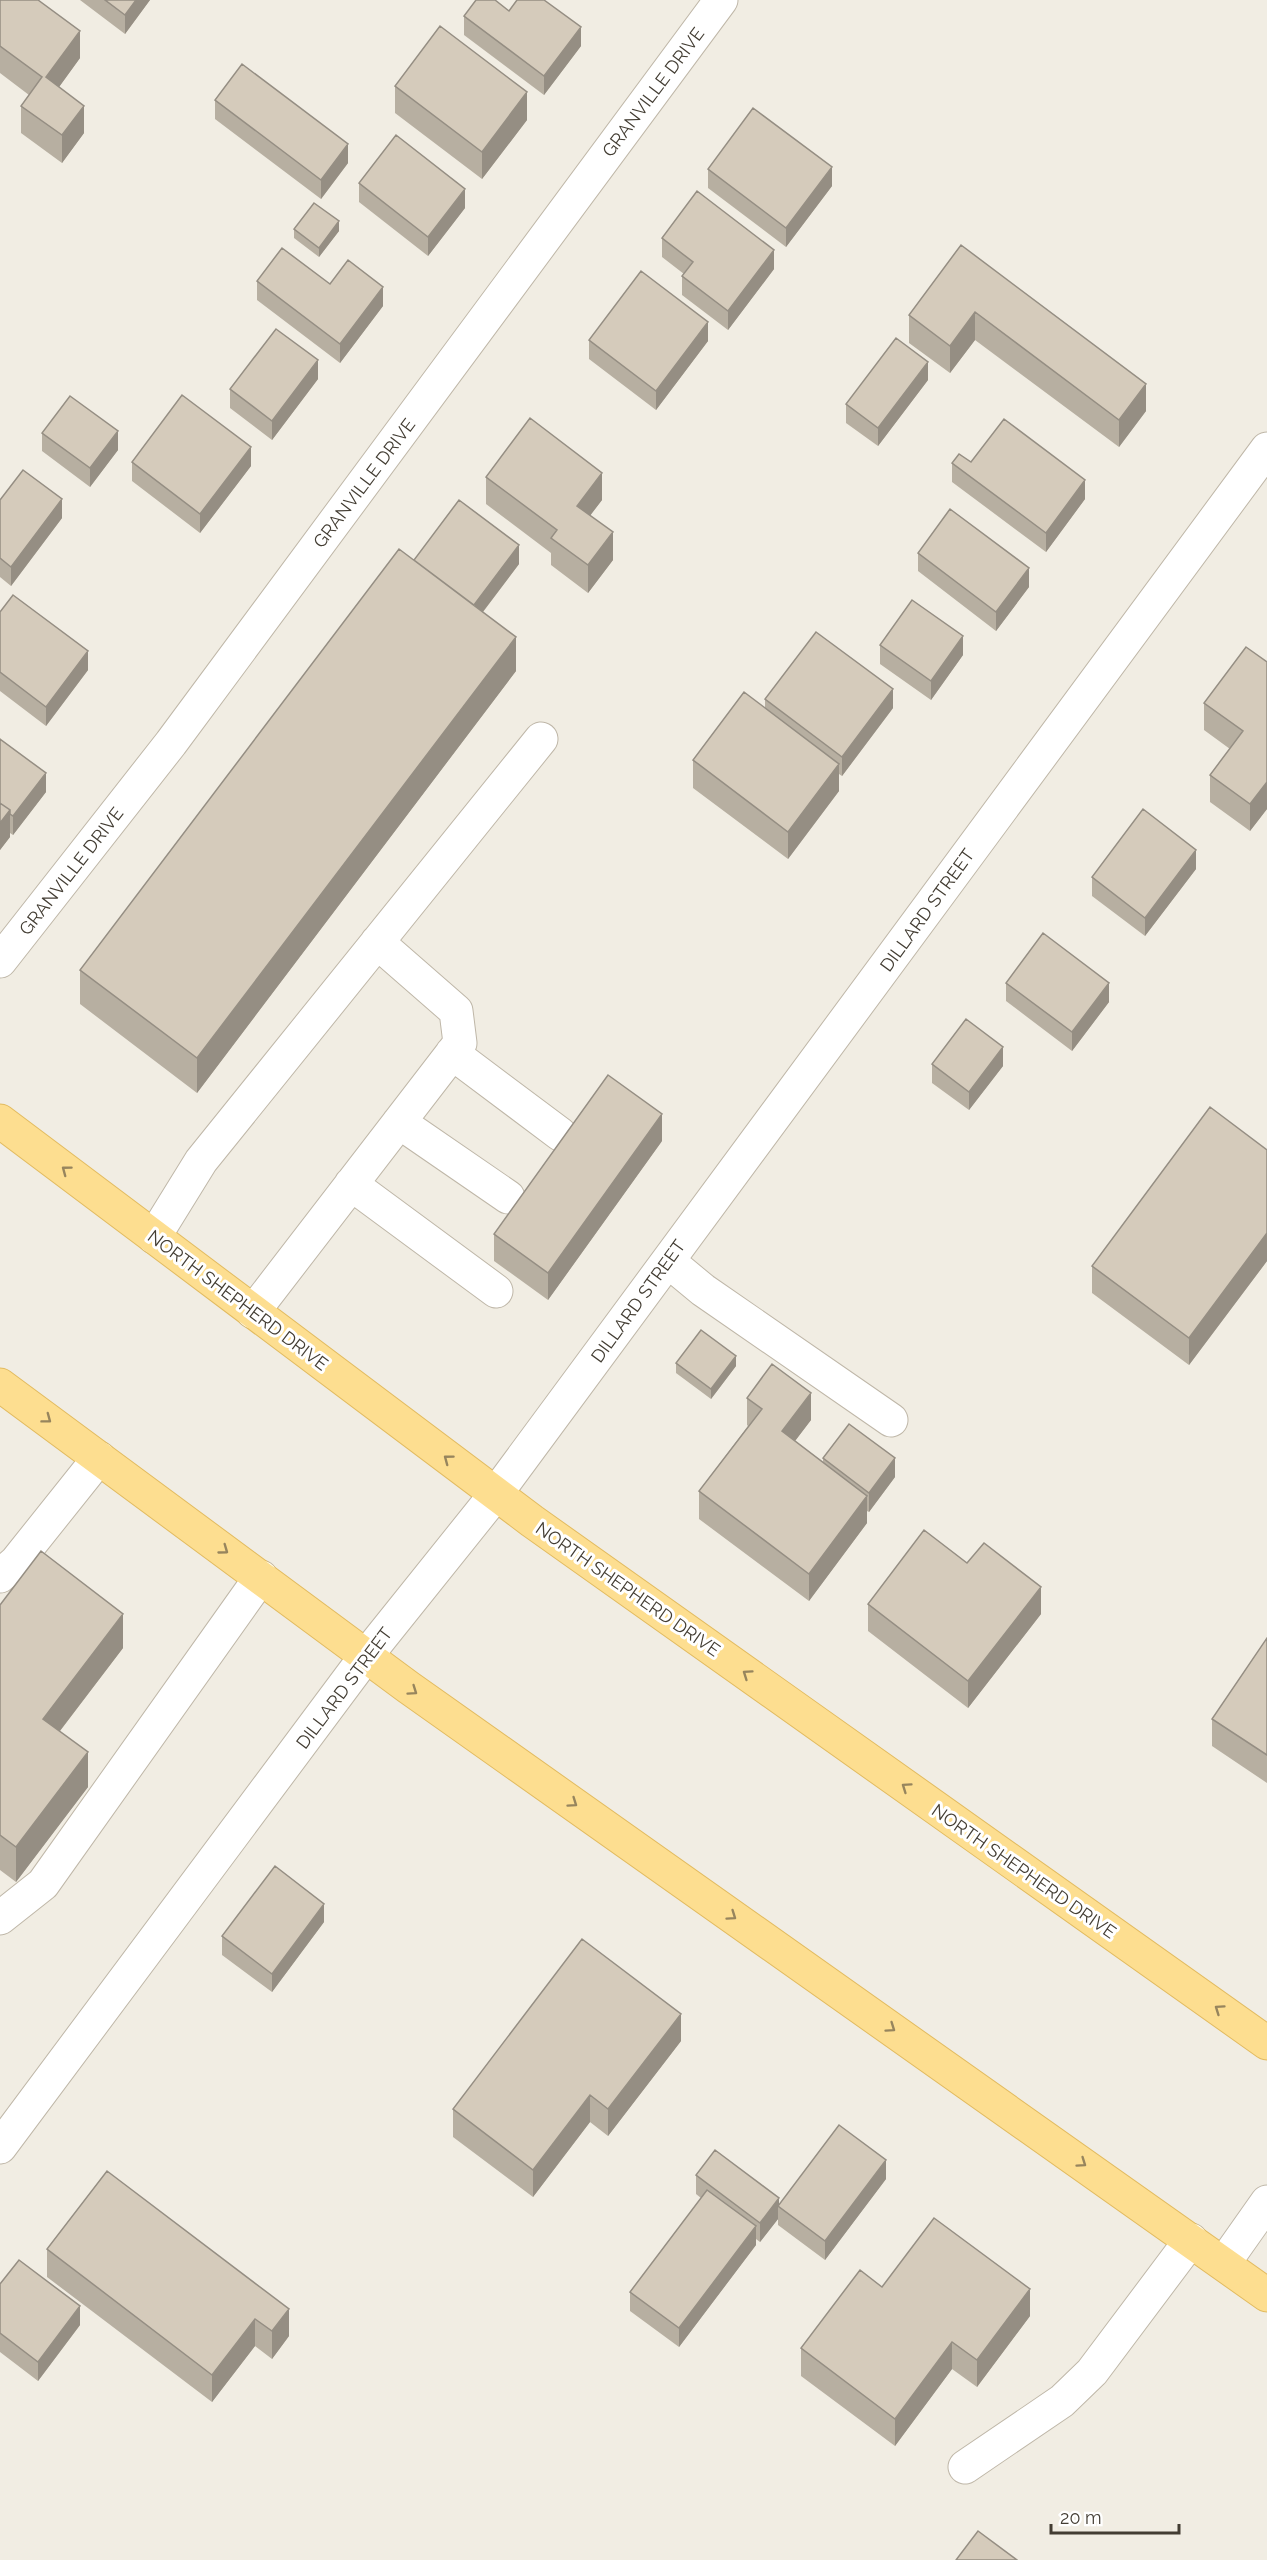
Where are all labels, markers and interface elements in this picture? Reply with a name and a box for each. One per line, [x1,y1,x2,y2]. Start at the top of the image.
street label: GRANVILLE DRIVE [598,23,708,161]
street label: GRANVILLE DRIVE [309,414,419,552]
street label: GRANVILLE DRIVE [15,803,127,939]
street label: DILLARD STREET [876,845,978,975]
one-way arrow [61,1167,72,1178]
street label: NORTH SHEPHERD DRIVE [144,1225,332,1375]
street label: DILLARD STREET [587,1236,689,1366]
one-way arrow [40,1412,51,1423]
one-way arrow [444,1456,455,1467]
street label: NORTH SHEPHERD DRIVE [532,1517,724,1661]
one-way arrow [217,1542,228,1553]
street label: DILLARD STREET [292,1623,396,1753]
one-way arrow [743,1670,754,1681]
one-way arrow [407,1684,418,1695]
one-way arrow [902,1783,913,1794]
one-way arrow [566,1796,577,1807]
street label: NORTH SHEPHERD DRIVE [928,1799,1120,1943]
one-way arrow [725,1909,736,1920]
one-way arrow [1215,2005,1226,2016]
one-way arrow [885,2021,896,2032]
one-way arrow [1075,2156,1086,2167]
scale bar [1051,2497,1178,2535]
text: 20 m [1060,2507,1102,2528]

